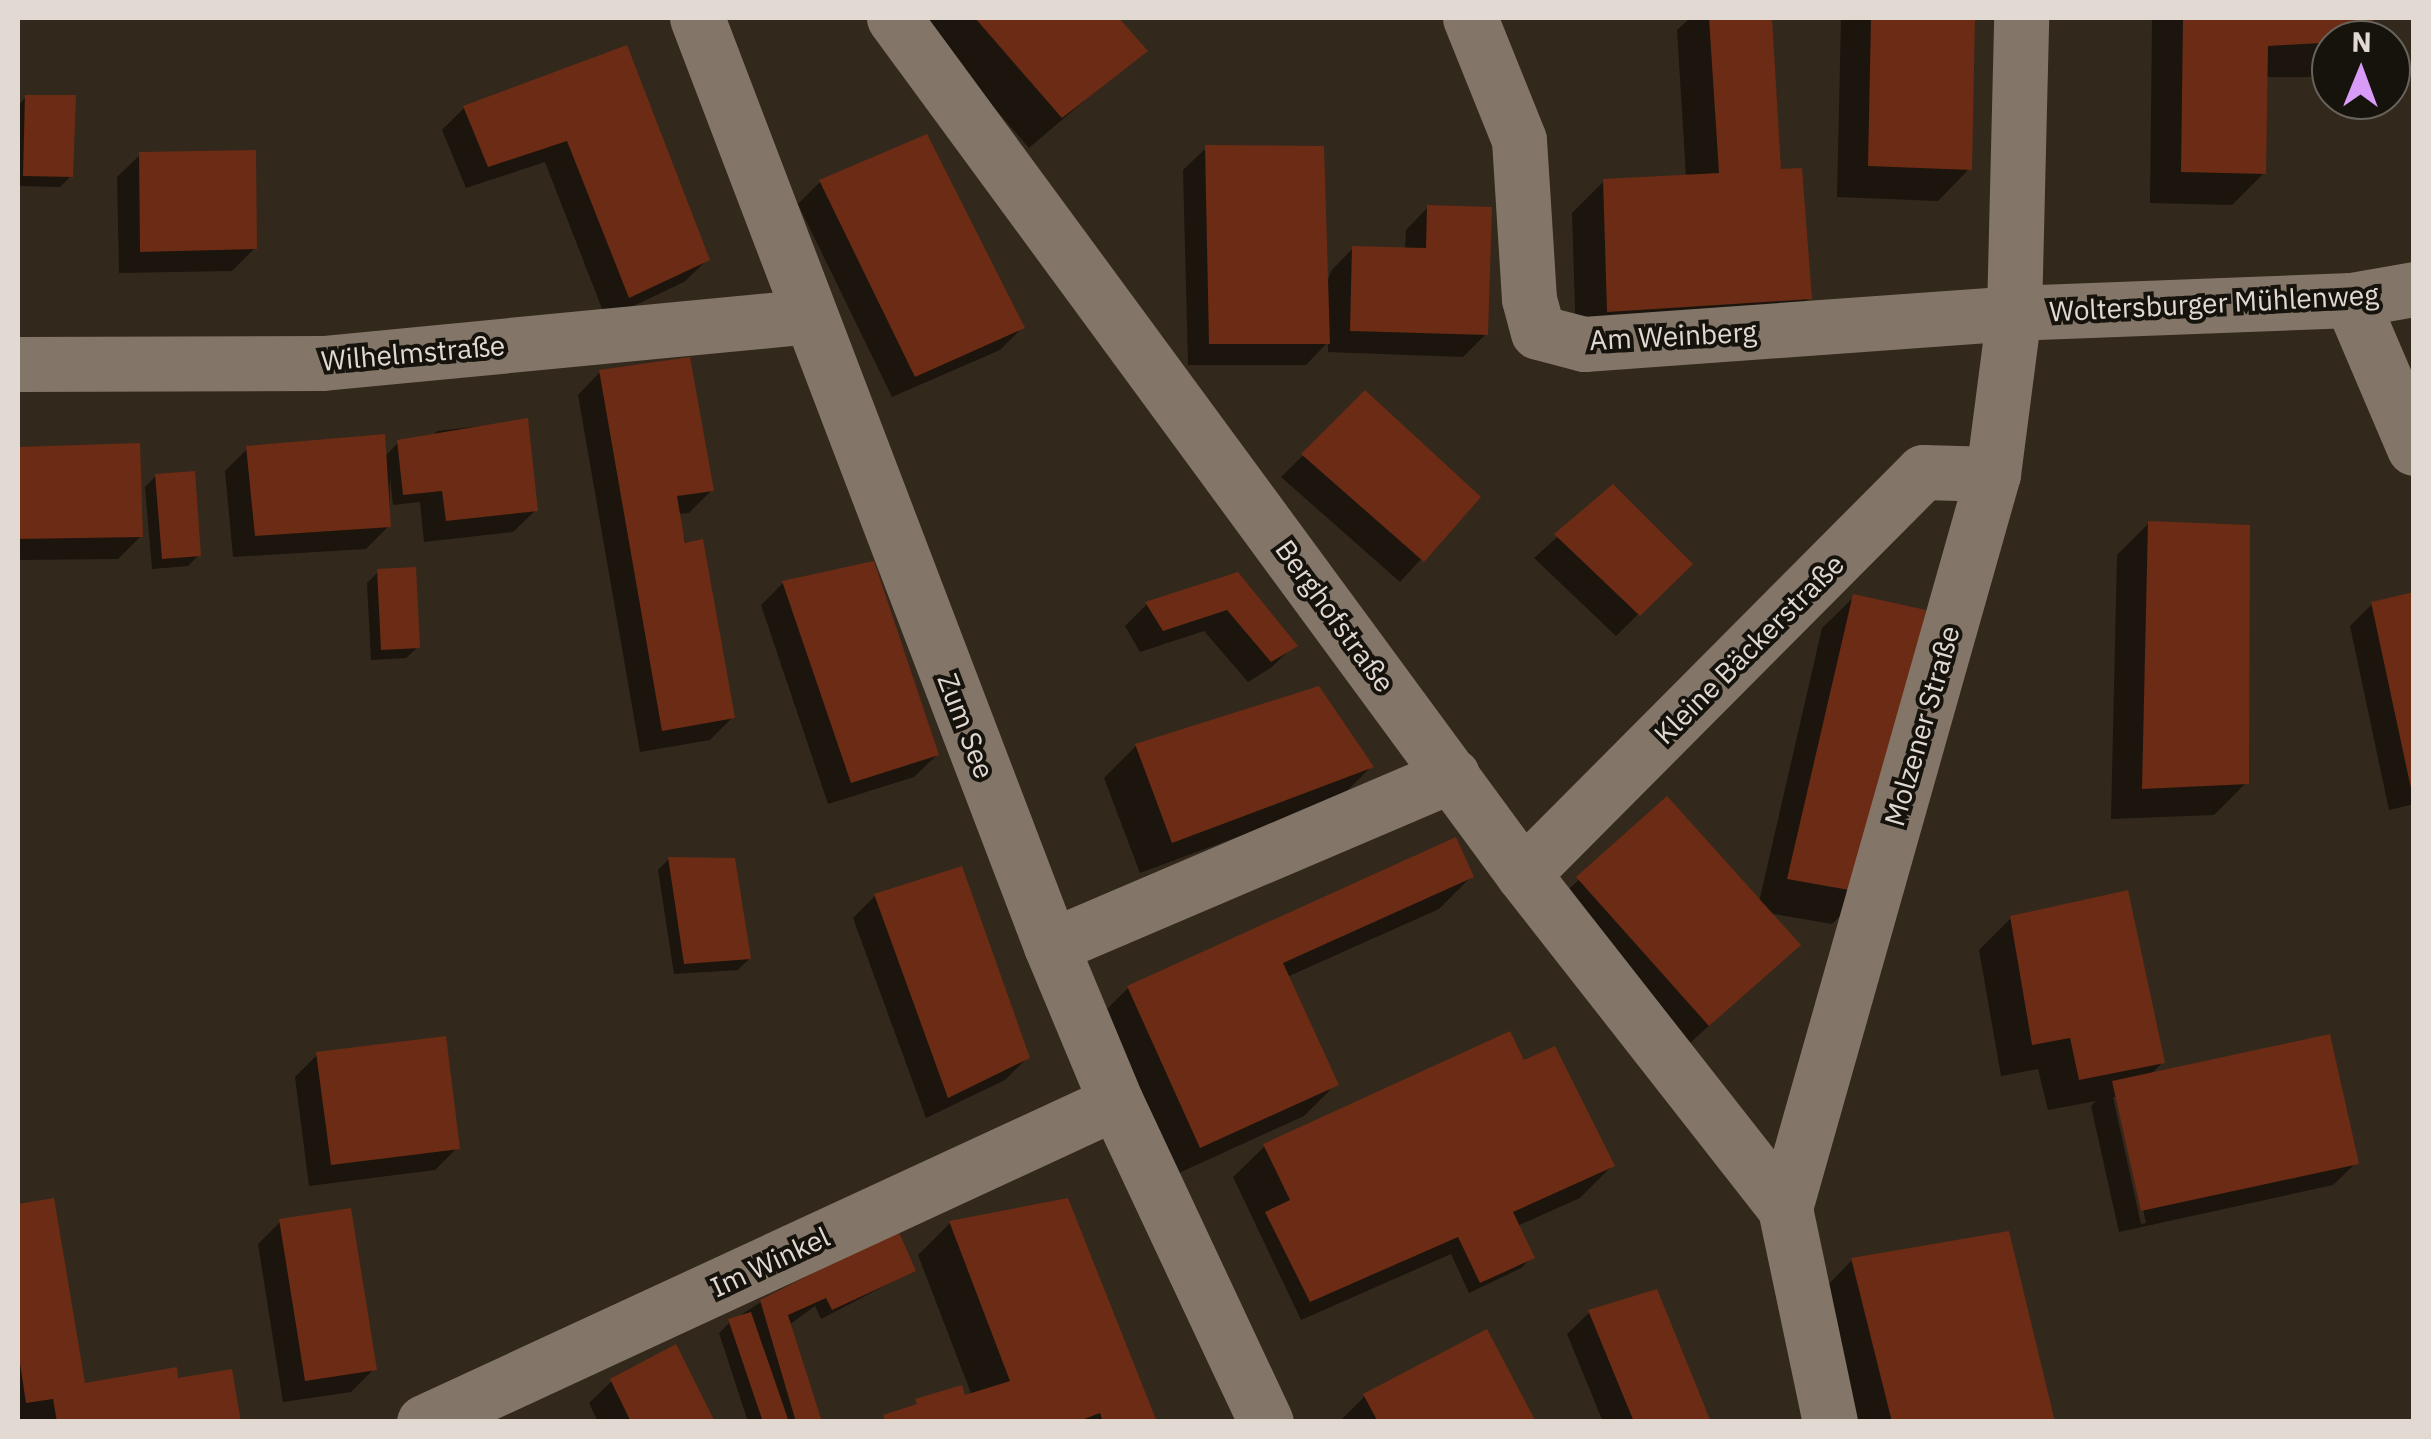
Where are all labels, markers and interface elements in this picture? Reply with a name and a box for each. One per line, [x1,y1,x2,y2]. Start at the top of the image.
north arrow [2311,20,2411,120]
text: N [2351,23,2372,60]
street label: Woltersburger Mühlenweg [2048,278,2380,328]
street label: Am Weinberg [1588,315,1758,357]
street label: Wilhelmstraße [320,328,506,378]
street label: Berghofstraße [1268,533,1402,699]
street label: Kleine Bäckerstraße [1647,547,1851,751]
street label: Molzener Straße [1877,622,1967,830]
street label: Zum See [931,669,1001,783]
street label: Im Winkel [705,1220,835,1304]

